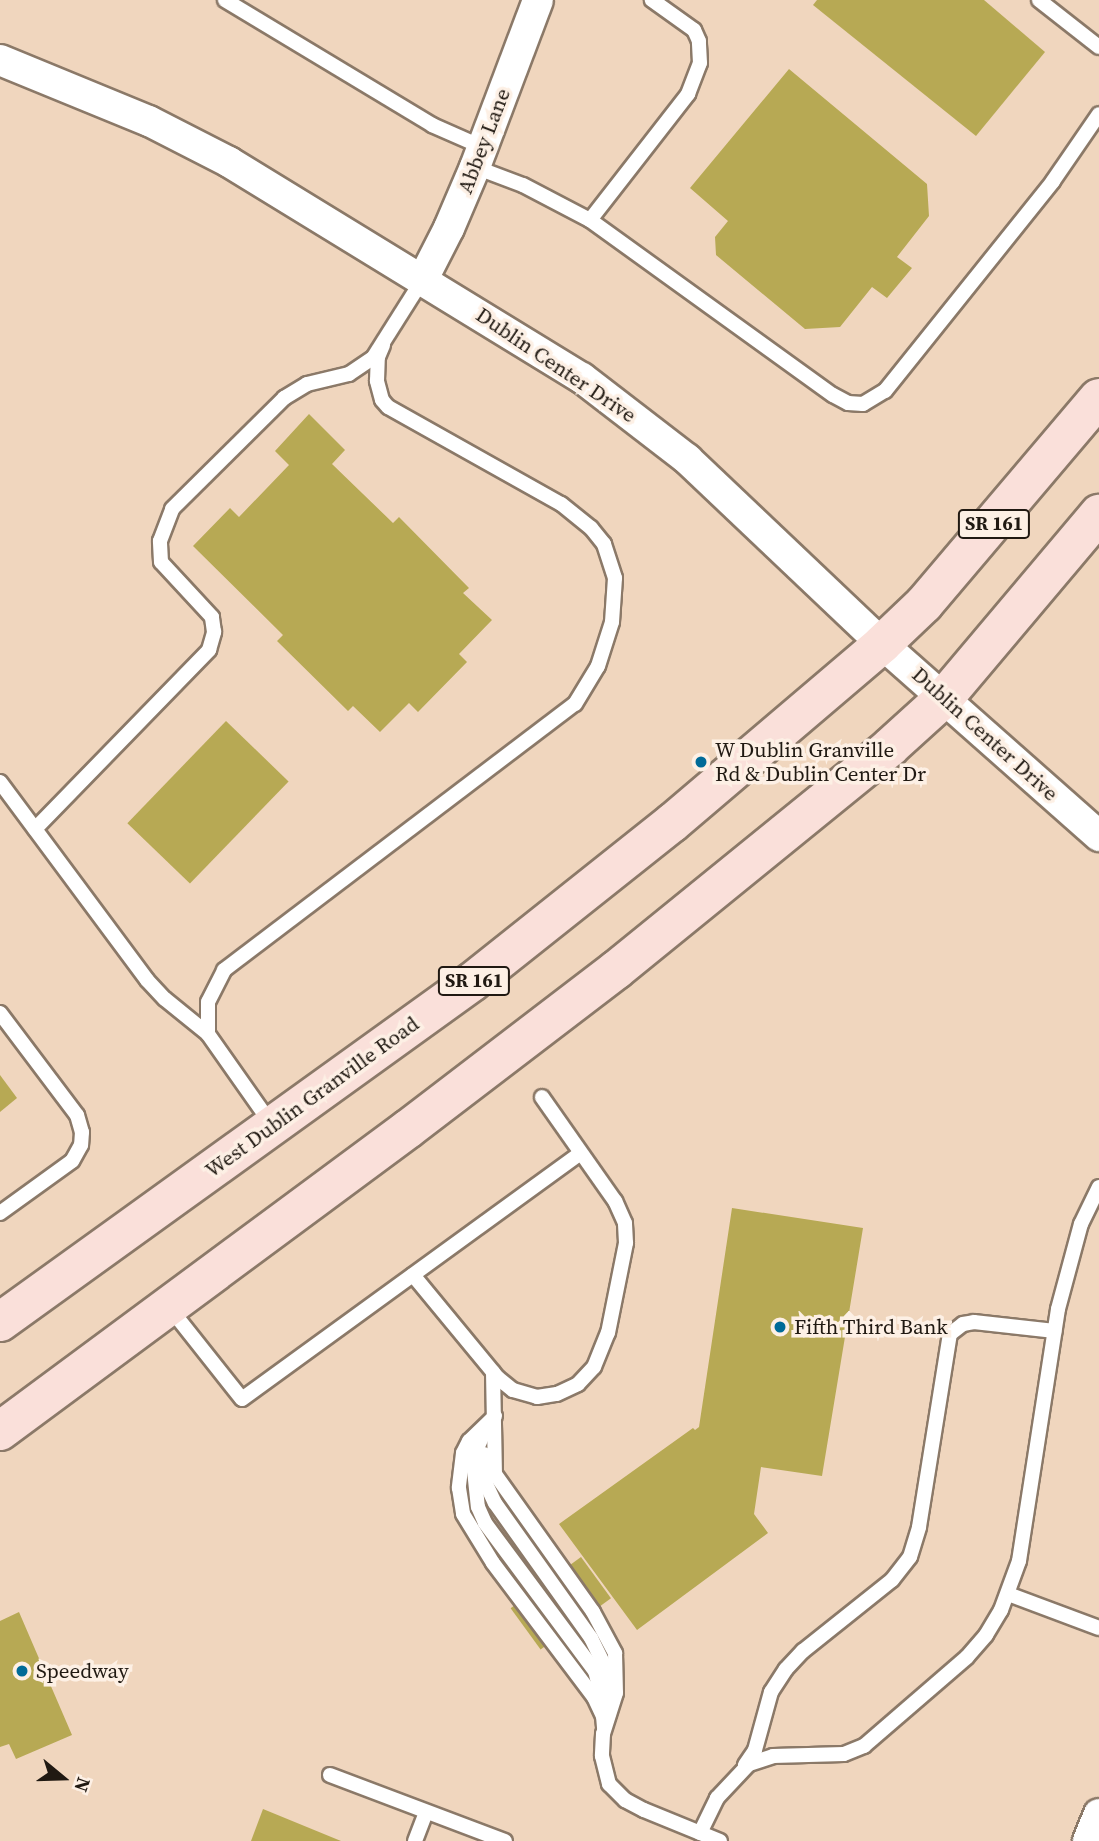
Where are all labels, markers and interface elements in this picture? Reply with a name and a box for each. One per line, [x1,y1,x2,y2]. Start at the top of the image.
street label: Abbey Lane [452,85,516,197]
street label: Dublin Center Drive [471,302,641,428]
road number: SR 161 [957,509,1031,540]
street label: Dublin Center Drive [907,662,1063,806]
place label: W Dublin Granville Rd & Dublin Center Dr [715,737,926,787]
marker: W Dublin Granville Rd & Dublin Center Dr [693,754,709,770]
road number: SR 161 [437,965,511,996]
street label: West Dublin Granville Road [200,1011,424,1183]
place label: Fifth Third Bank [794,1314,948,1340]
marker: Fifth Third Bank [772,1319,788,1335]
place label: Speedway [36,1658,129,1684]
marker: Speedway [14,1663,30,1679]
north arrow [28,1743,98,1813]
text: N [68,1774,97,1796]

